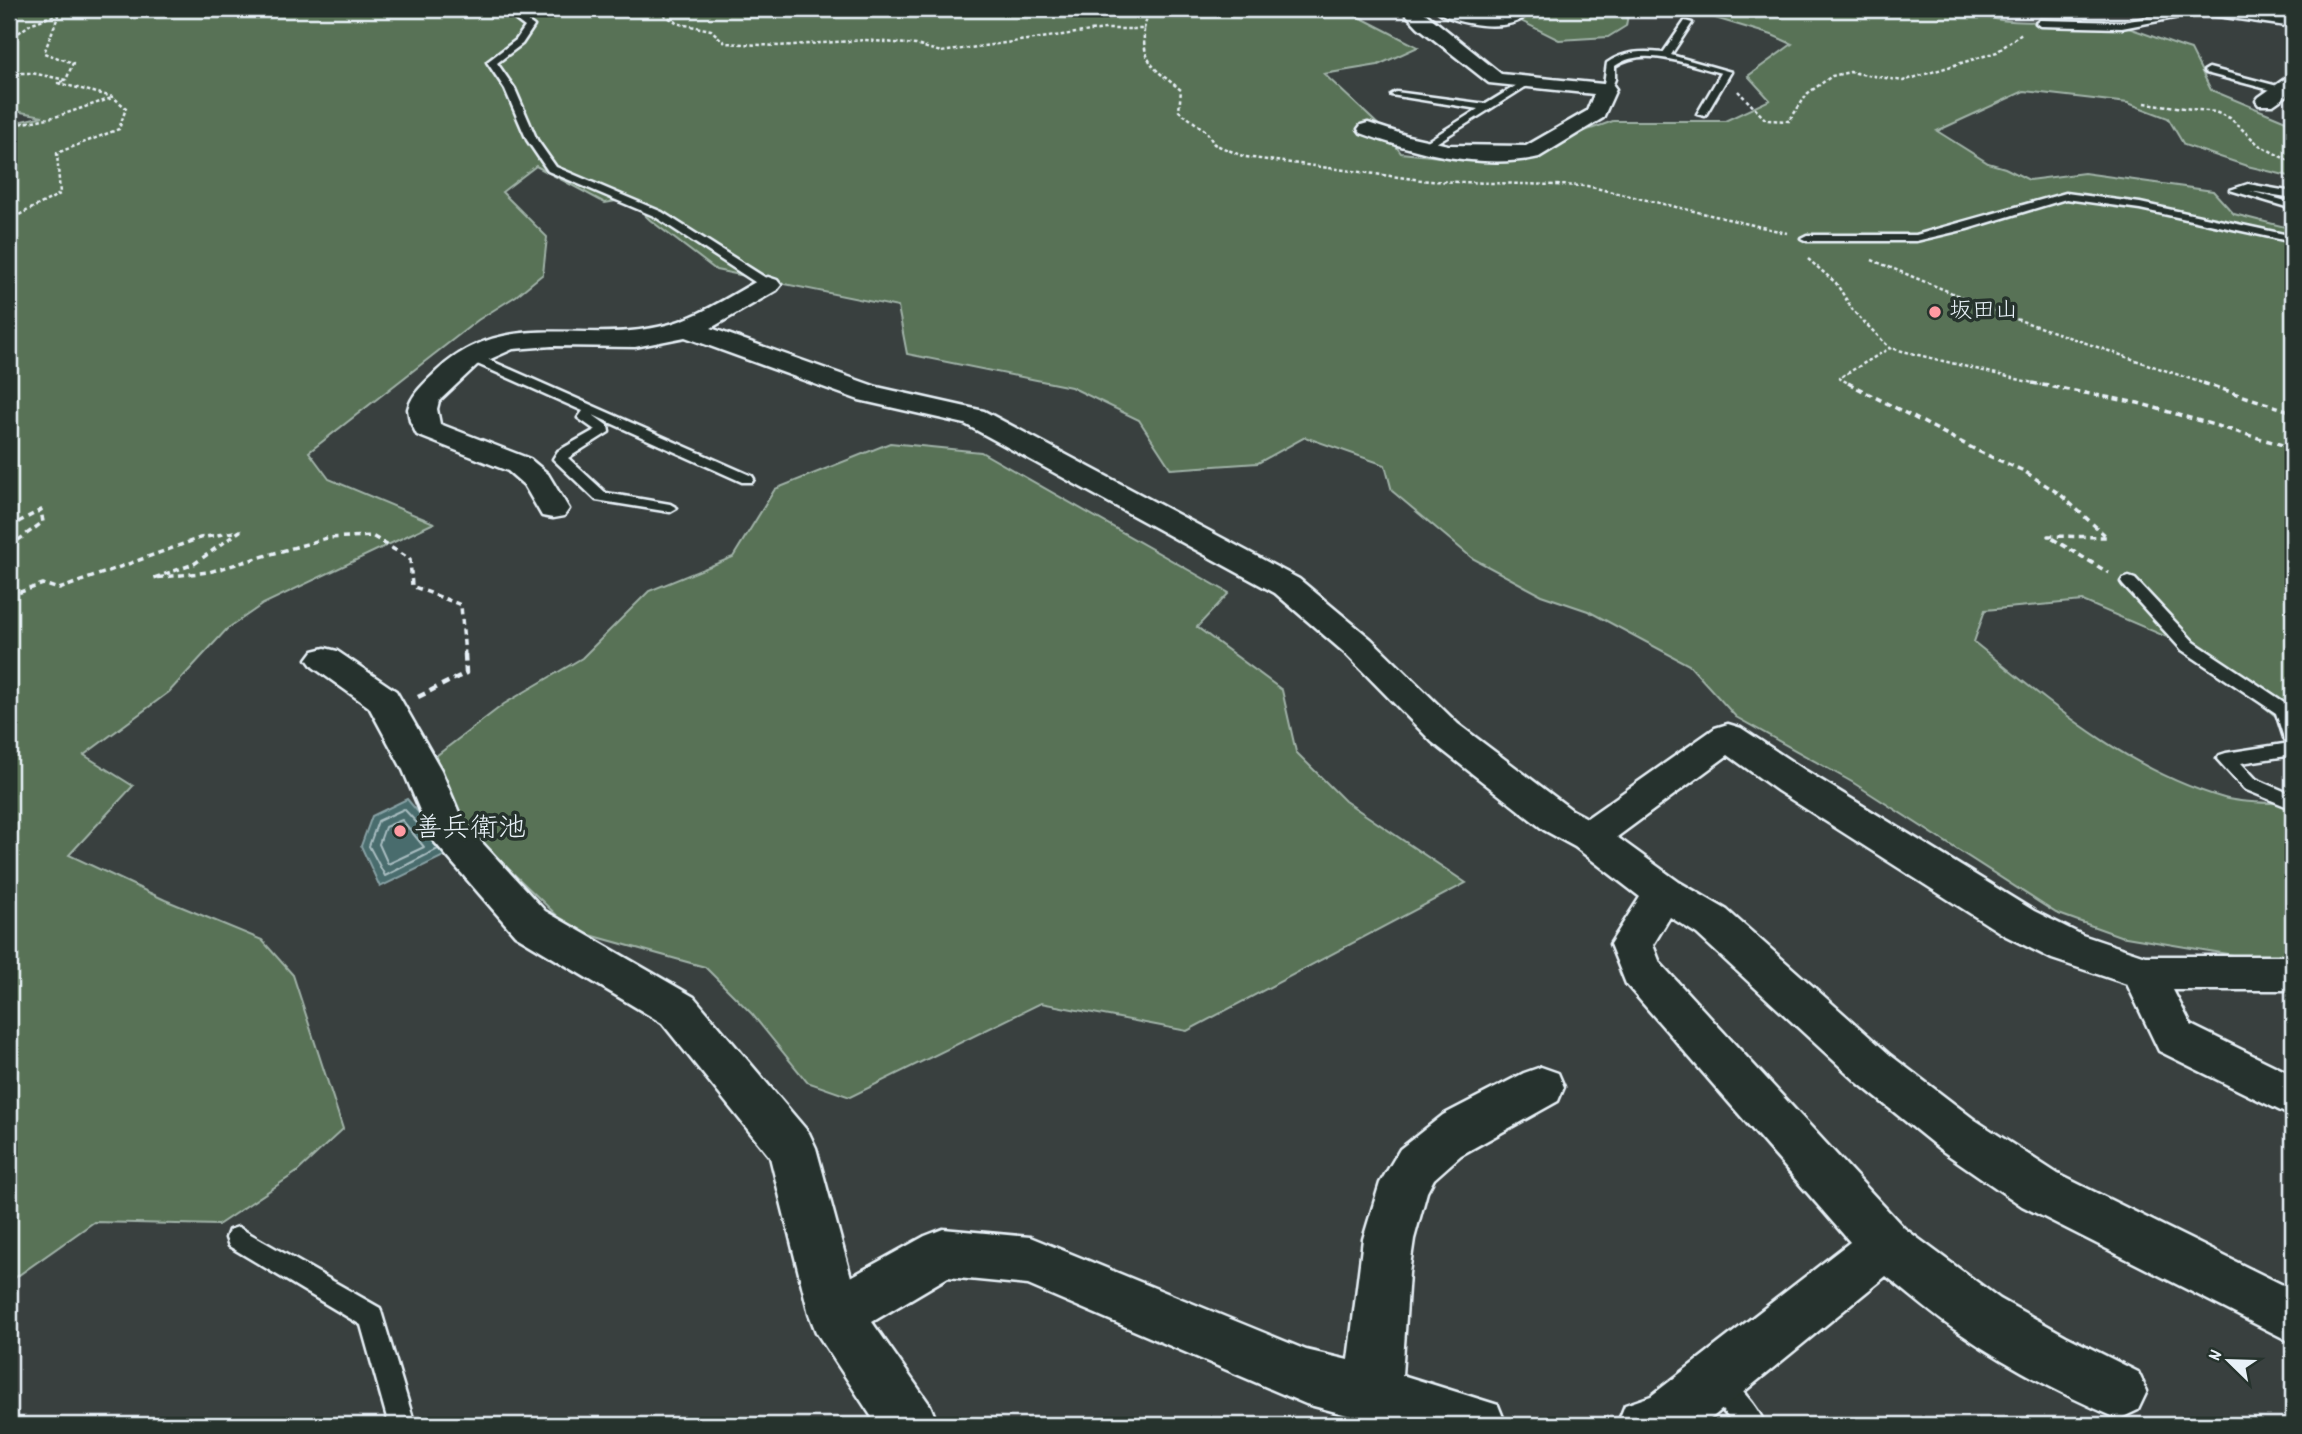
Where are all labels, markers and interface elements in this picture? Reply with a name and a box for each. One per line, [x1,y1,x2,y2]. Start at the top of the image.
place label: 坂田山 [1949,296,2018,329]
marker: 坂田山 [1927,304,1943,320]
place label: 善兵衛池 [414,811,526,851]
marker: 善兵衛池 [392,823,408,839]
north arrow [2194,1326,2264,1396]
text: N [2202,1346,2231,1365]

